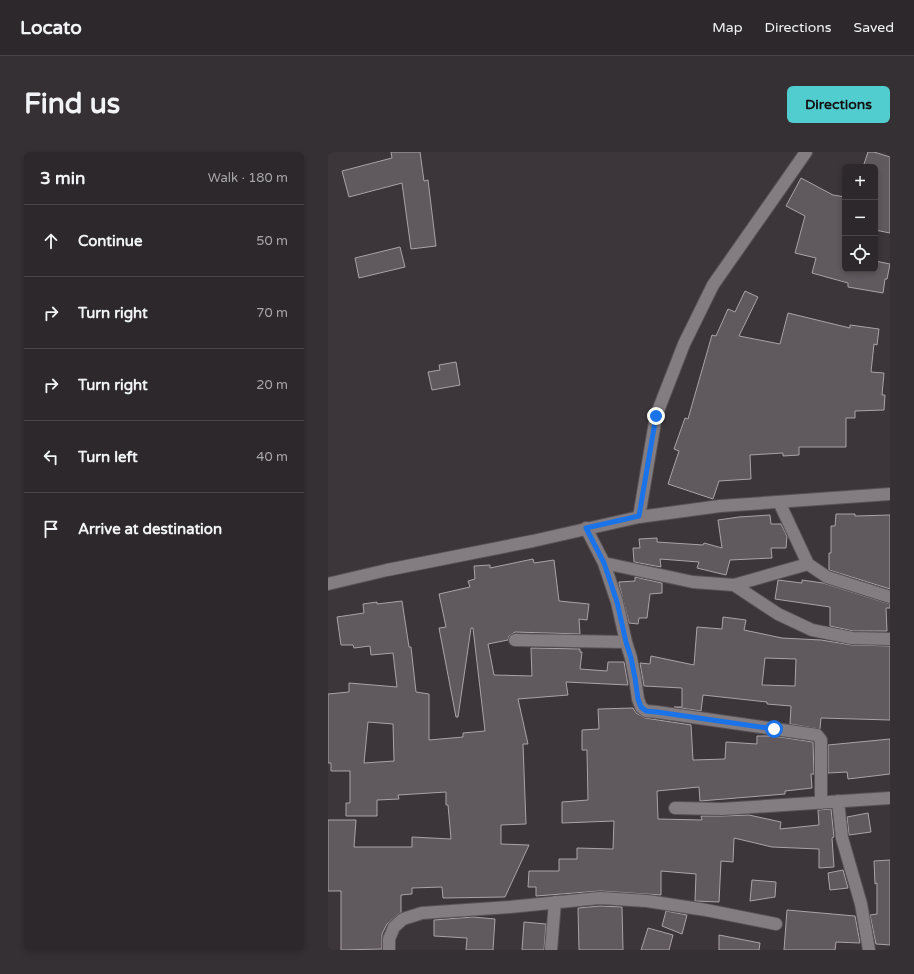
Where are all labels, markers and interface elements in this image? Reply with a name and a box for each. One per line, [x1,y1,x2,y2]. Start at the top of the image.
text: Locato [20,17,82,39]
text: Map [712,19,743,36]
text: Directions [765,19,832,36]
text: Saved [854,19,894,36]
button: Directions [787,86,890,123]
text: Find us [24,87,120,121]
map controls [842,164,878,272]
button: + [842,164,878,200]
text: 3 min [40,168,85,189]
text: Walk · 180 m [208,170,288,186]
button: − [842,200,878,236]
icon: ahead [40,230,62,252]
text: Continue [78,232,142,250]
text: 50 m [256,233,288,249]
button: locate [842,236,878,272]
icon: right [40,302,62,324]
text: Turn right [78,304,148,322]
text: 70 m [256,305,288,321]
icon: right [40,374,62,396]
text: Turn right [78,376,148,394]
text: 20 m [256,377,288,393]
route end [647,407,665,425]
icon: left [40,446,62,468]
text: Turn left [78,448,138,466]
text: 40 m [256,449,288,465]
icon: arrive [40,518,62,540]
text: Arrive at destination [78,520,222,538]
route start [765,720,783,738]

